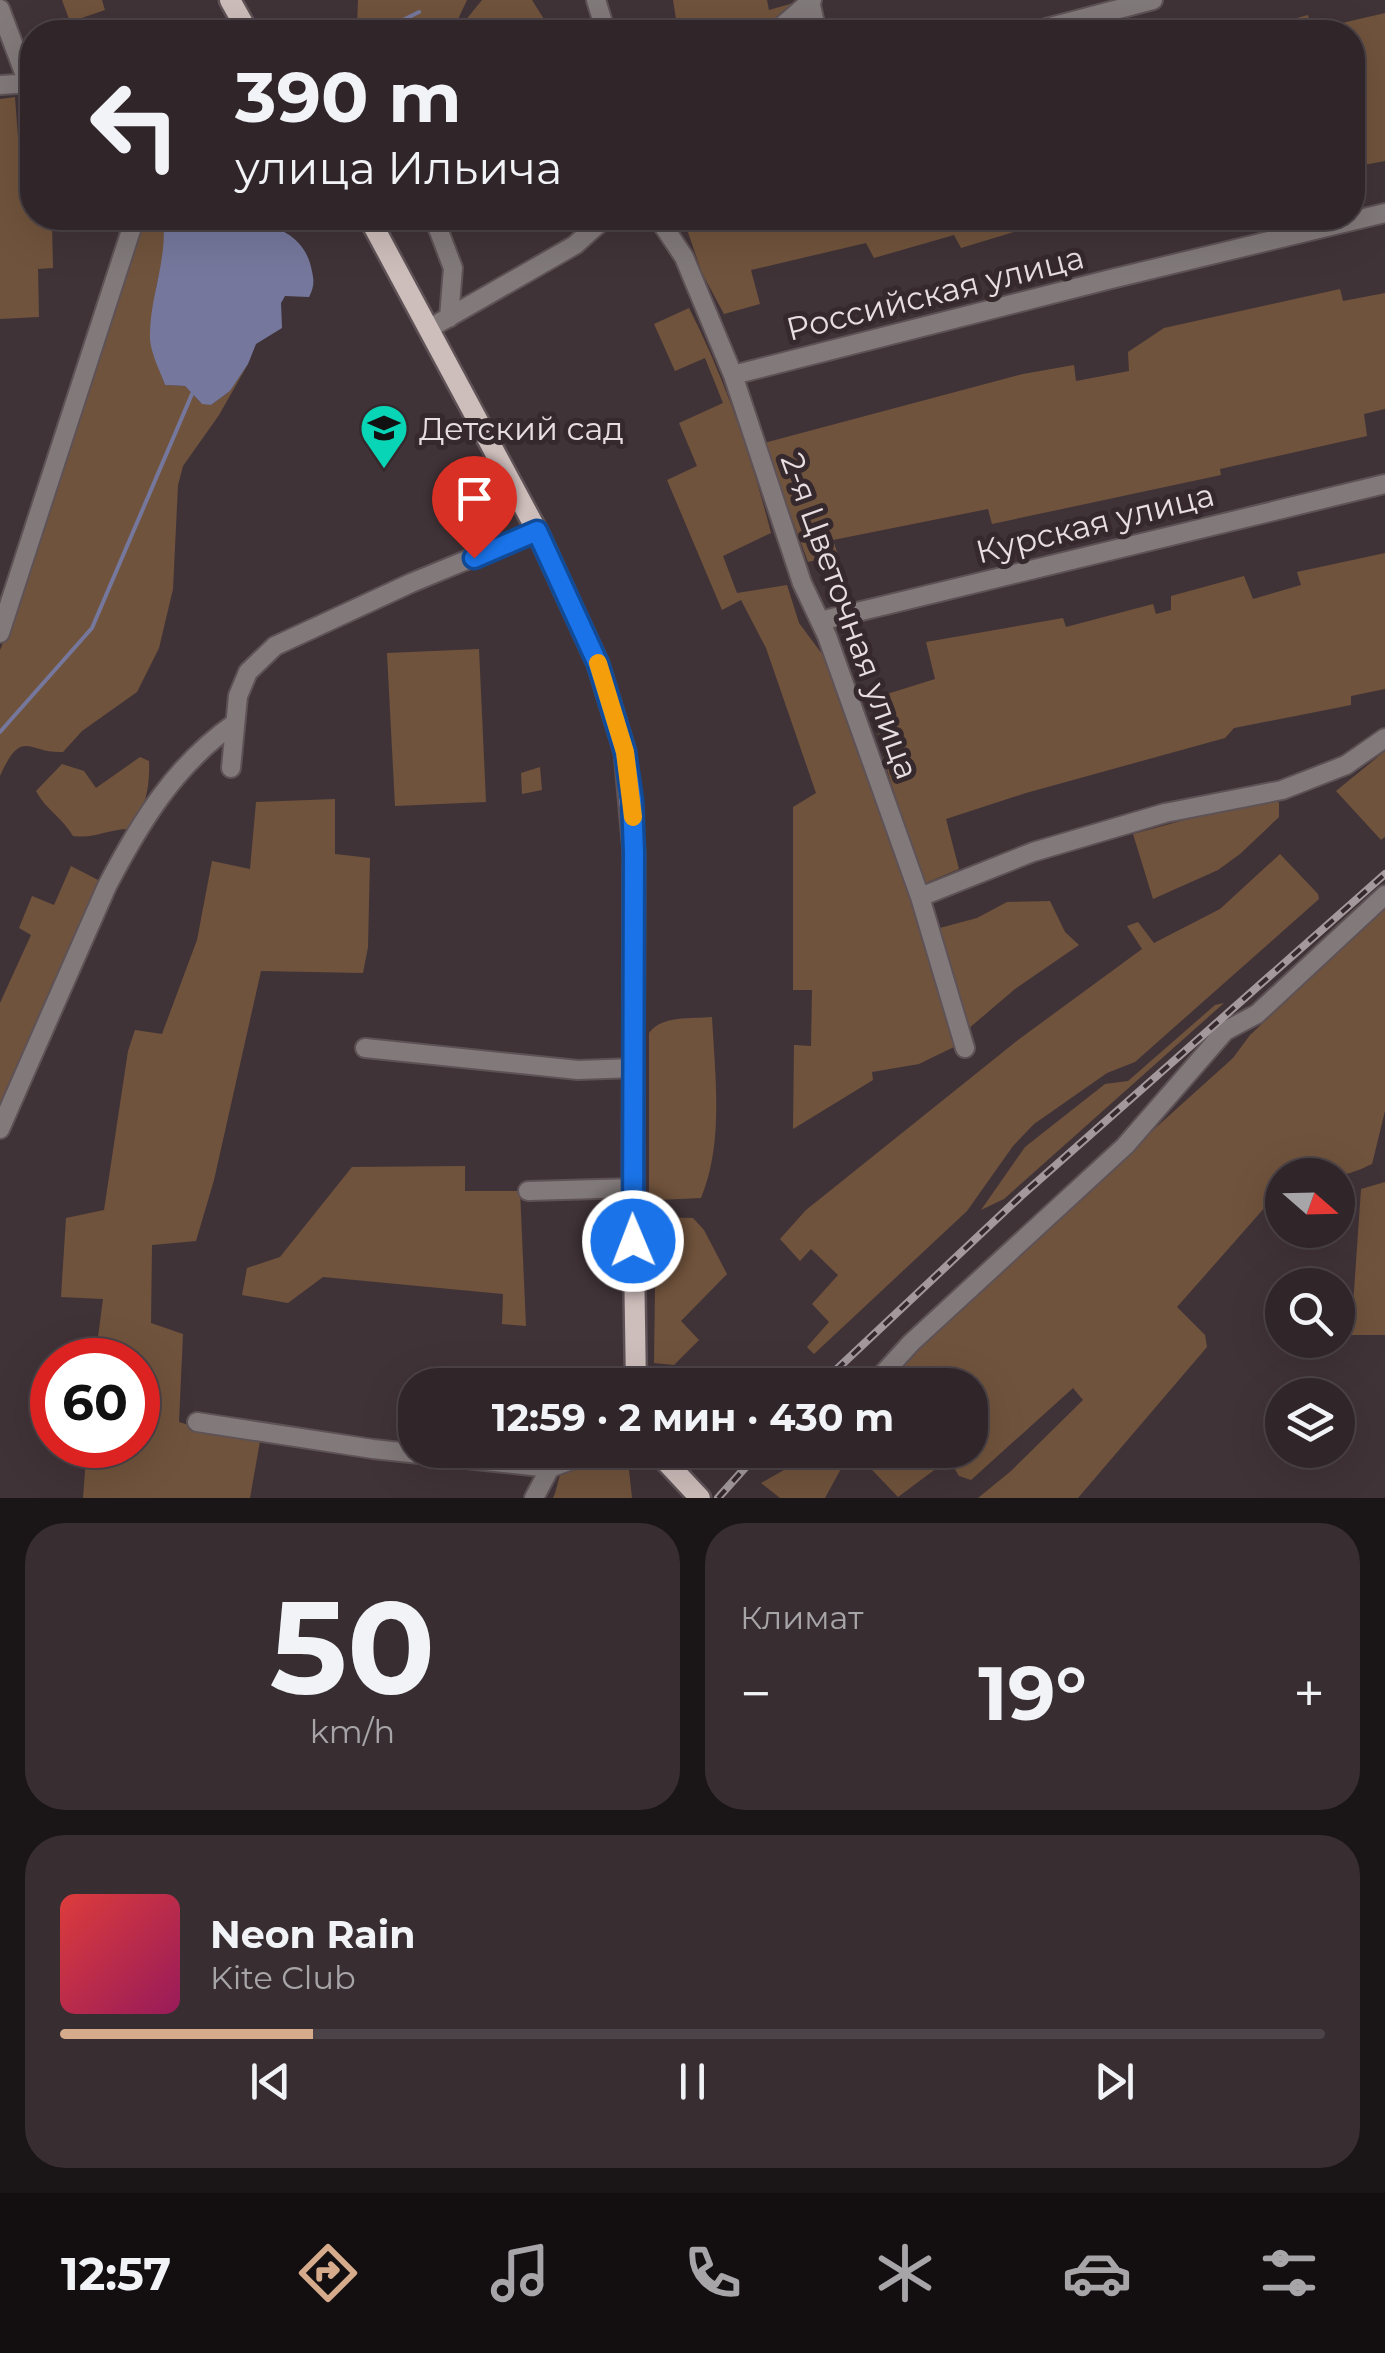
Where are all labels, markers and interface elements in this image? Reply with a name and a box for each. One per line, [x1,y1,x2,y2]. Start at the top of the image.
text: 390 m [235,54,462,140]
icon: left [70,60,200,190]
text: улица Ильича [235,140,562,195]
street label: Российская улица [782,237,1088,349]
school or university icon: Детский сад [358,402,410,470]
place label: Детский сад [419,409,624,448]
street label: 2-я Цветочная улица [773,448,927,784]
pin [432,456,517,559]
icon: arrive [447,471,502,526]
street label: Курская улица [972,475,1218,571]
north arrow [1265,1158,1355,1248]
map controls [1265,1158,1355,1468]
position arrow [581,1189,685,1293]
button: search [1265,1268,1355,1358]
speed limit sign: 60 [30,1338,160,1468]
button: layers [1265,1378,1355,1468]
text: 12:59 · 2 мин · 430 m [492,1394,894,1441]
text: 50 [270,1567,435,1726]
text: Климат [740,1598,863,1637]
text: 19° [978,1647,1087,1739]
text: − [740,1660,772,1727]
text: + [1293,1660,1325,1727]
text: km/h [310,1712,395,1751]
text: Neon Rain [210,1911,415,1958]
text: Kite Club [210,1958,356,1997]
icon: previous [243,2054,298,2109]
icon: pause [665,2054,720,2109]
icon: next [1087,2054,1142,2109]
icon: directions [293,2238,363,2308]
icon: music [485,2238,555,2308]
icon: phone [678,2238,748,2308]
icon: climate [870,2238,940,2308]
icon: car [1062,2238,1132,2308]
icon: filters [1254,2238,1324,2308]
text: 12:57 [61,2246,171,2301]

